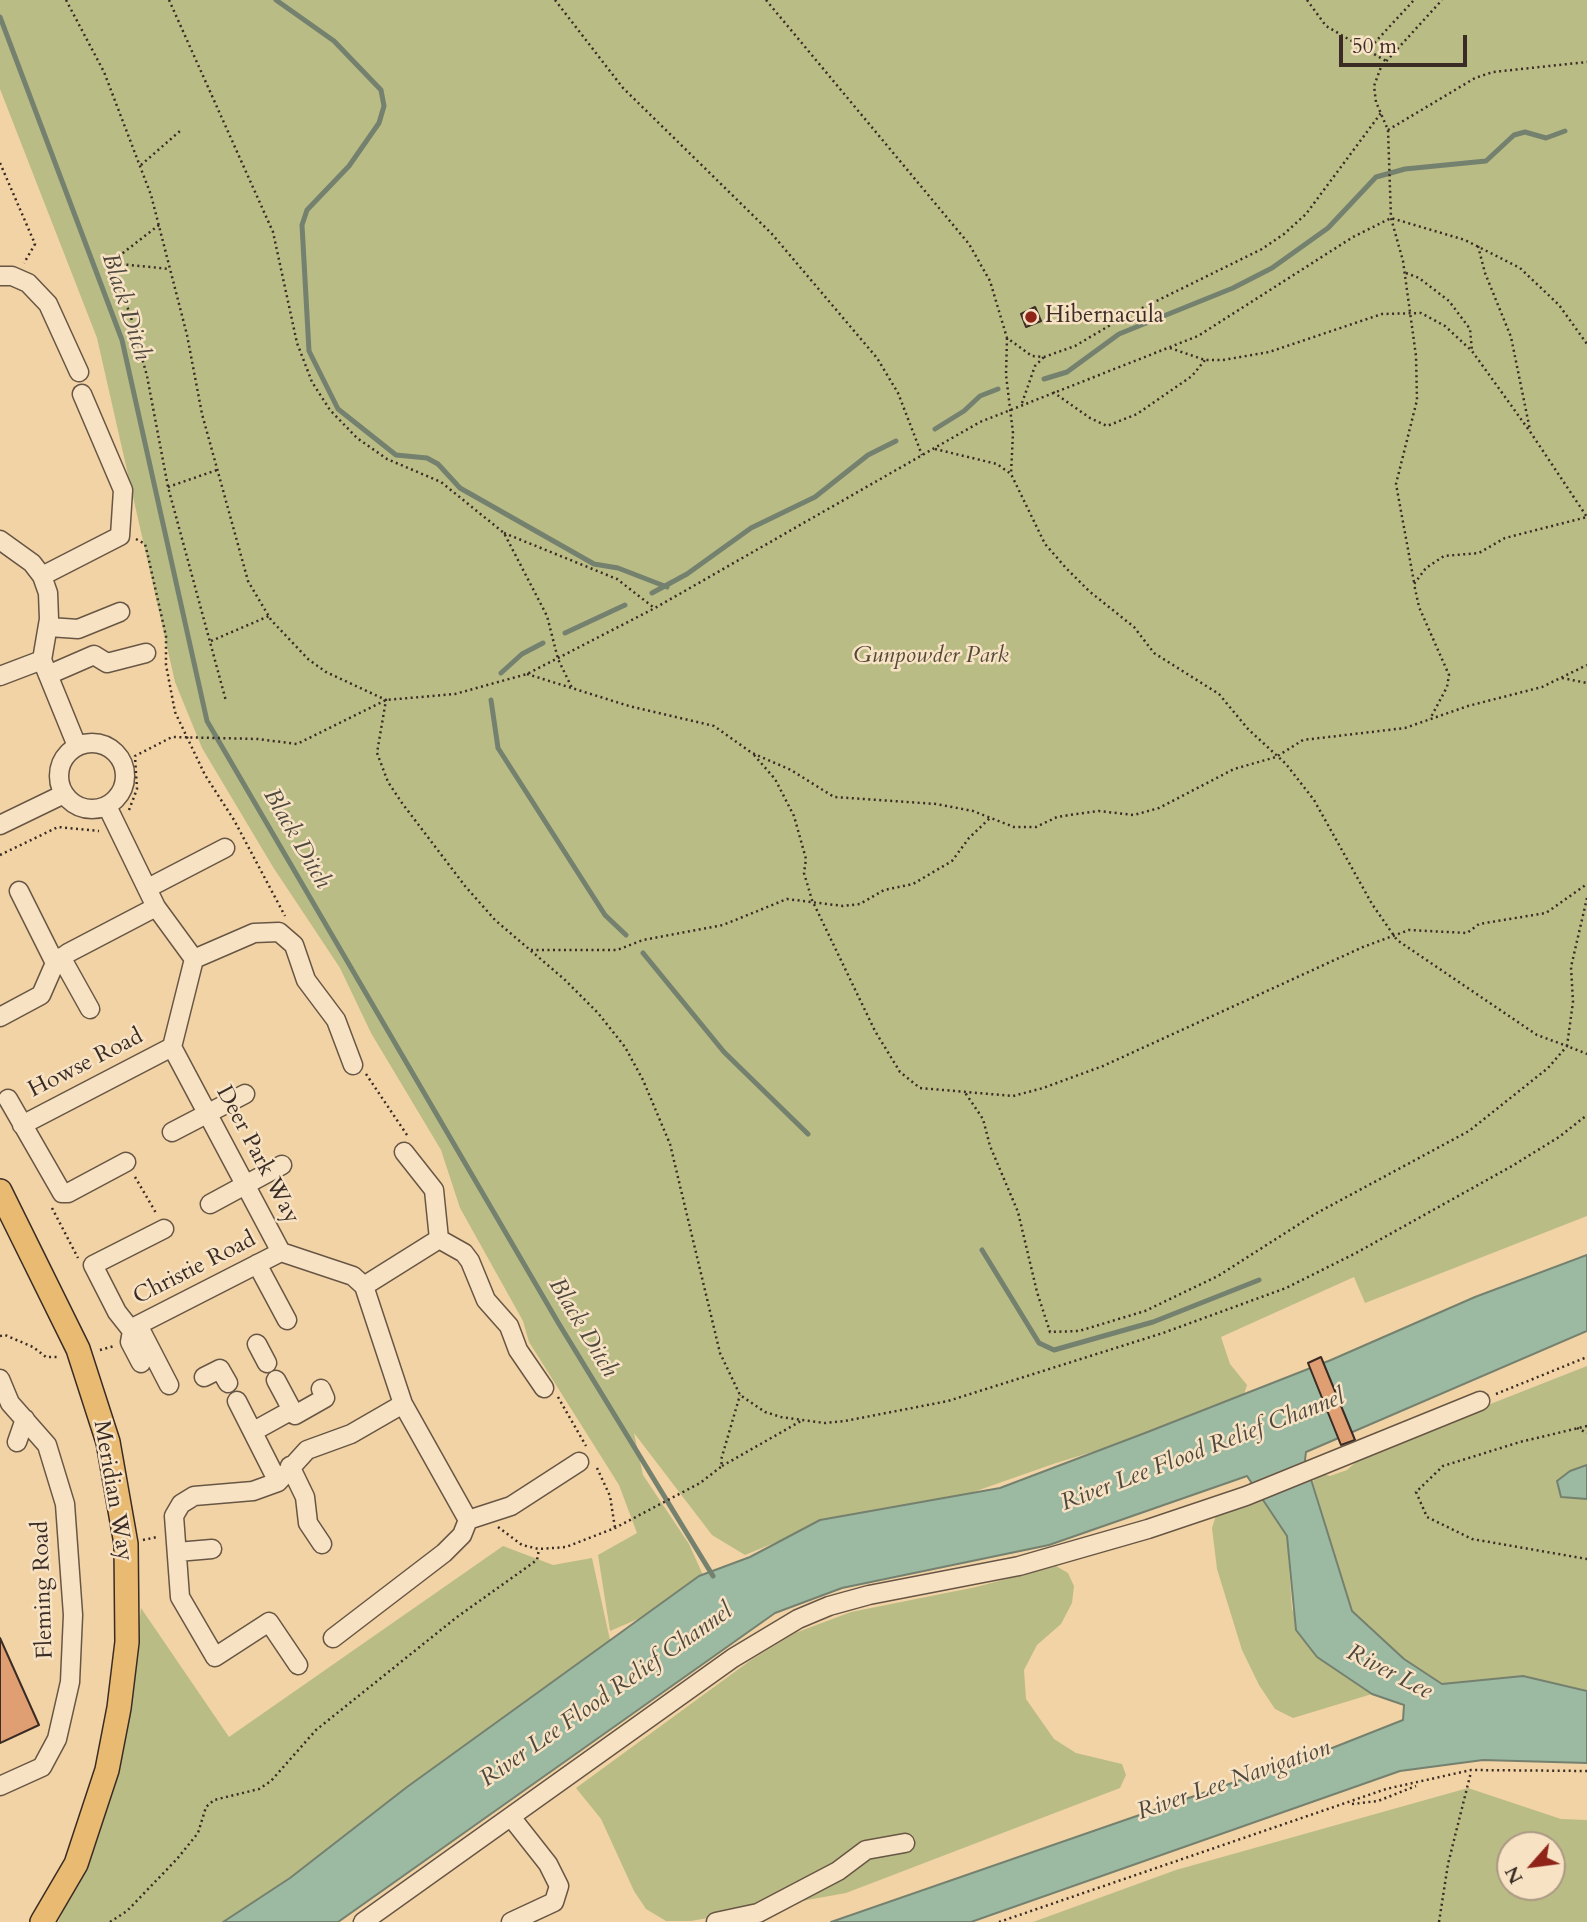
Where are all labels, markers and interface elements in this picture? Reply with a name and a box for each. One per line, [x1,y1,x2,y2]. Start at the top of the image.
scale bar [1342,21,1470,65]
text: 50 m [1352,32,1397,61]
water label: Black Ditch [94,250,156,364]
place label: Hibernacula [1045,303,1164,331]
marker: Hibernacula [1023,309,1039,325]
park label: Gunpowder Park [853,643,1009,671]
water label: Black Ditch [256,784,336,894]
street label: Howse Road [24,1023,148,1105]
street label: Deer Park Way [209,1081,305,1229]
street label: Christie Road [129,1226,261,1312]
water label: Black Ditch [541,1273,623,1383]
water label: River Lee Flood Relief Channel [1057,1384,1349,1518]
street label: Meridian Way [86,1419,138,1563]
street label: Fleming Road [28,1521,60,1659]
water label: River Lee Flood Relief Channel [475,1598,739,1794]
water label: River Lee [1341,1639,1437,1707]
water label: River Lee Navigation [1134,1734,1334,1828]
north arrow [1496,1831,1566,1901]
text: N [1499,1862,1530,1888]

